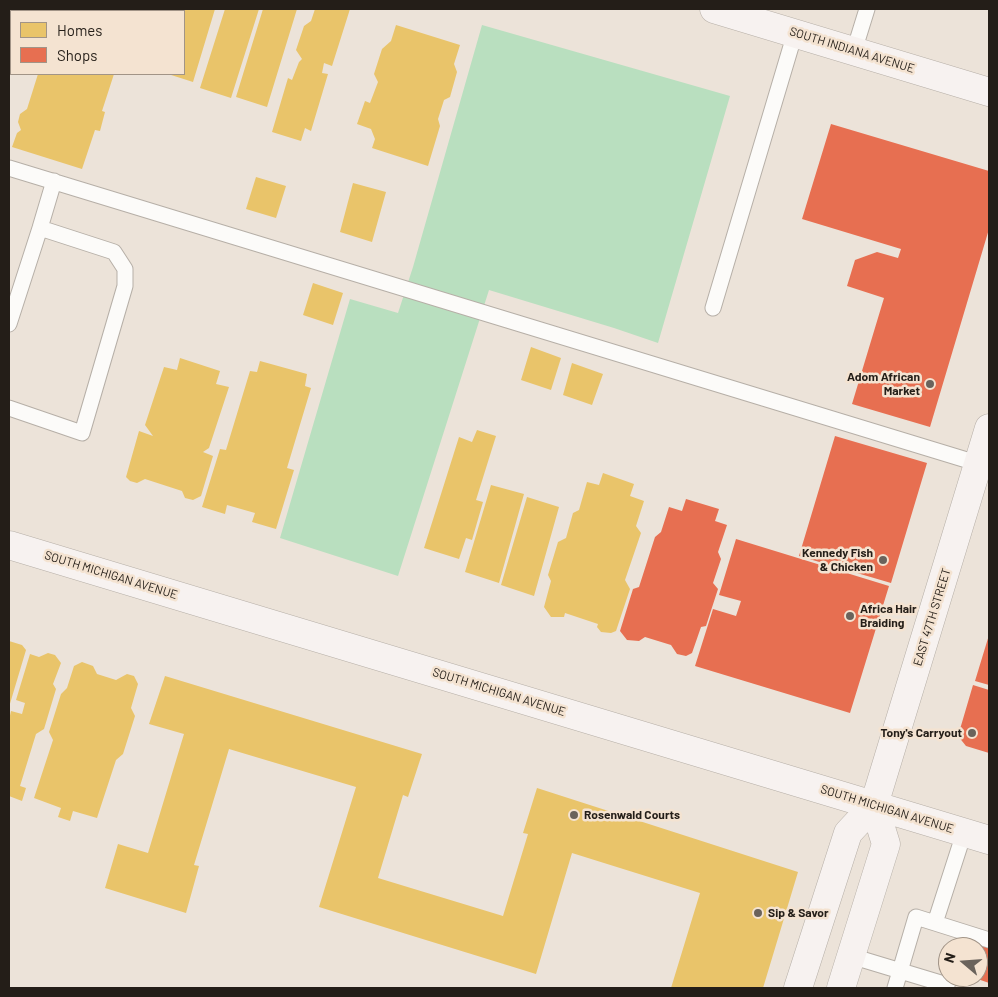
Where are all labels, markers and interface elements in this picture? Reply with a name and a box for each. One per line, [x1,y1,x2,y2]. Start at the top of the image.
legend [10,10,185,75]
text: Homes [57,21,102,39]
street label: SOUTH INDIANA AVENUE [788,24,916,76]
text: Shops [57,46,97,64]
place label: Adom African Market [847,370,920,398]
marker: Adom African Market [924,378,936,390]
place label: Kennedy Fish & Chicken [802,546,873,574]
street label: SOUTH MICHIGAN AVENUE [43,548,179,602]
marker: Kennedy Fish & Chicken [877,554,889,566]
street label: EAST 47TH STREET [910,566,954,668]
place label: Africa Hair Braiding [860,602,917,630]
marker: Africa Hair Braiding [844,610,856,622]
street label: SOUTH MICHIGAN AVENUE [431,665,567,719]
place label: Tony's Carryout [880,726,962,740]
marker: Tony's Carryout [966,727,978,739]
street label: SOUTH MICHIGAN AVENUE [819,782,955,836]
place label: Rosenwald Courts [584,808,680,822]
marker: Rosenwald Courts [568,809,580,821]
place label: Sip & Savor [768,906,829,920]
marker: Sip & Savor [752,907,764,919]
north arrow [938,937,988,987]
text: N [940,950,959,965]

